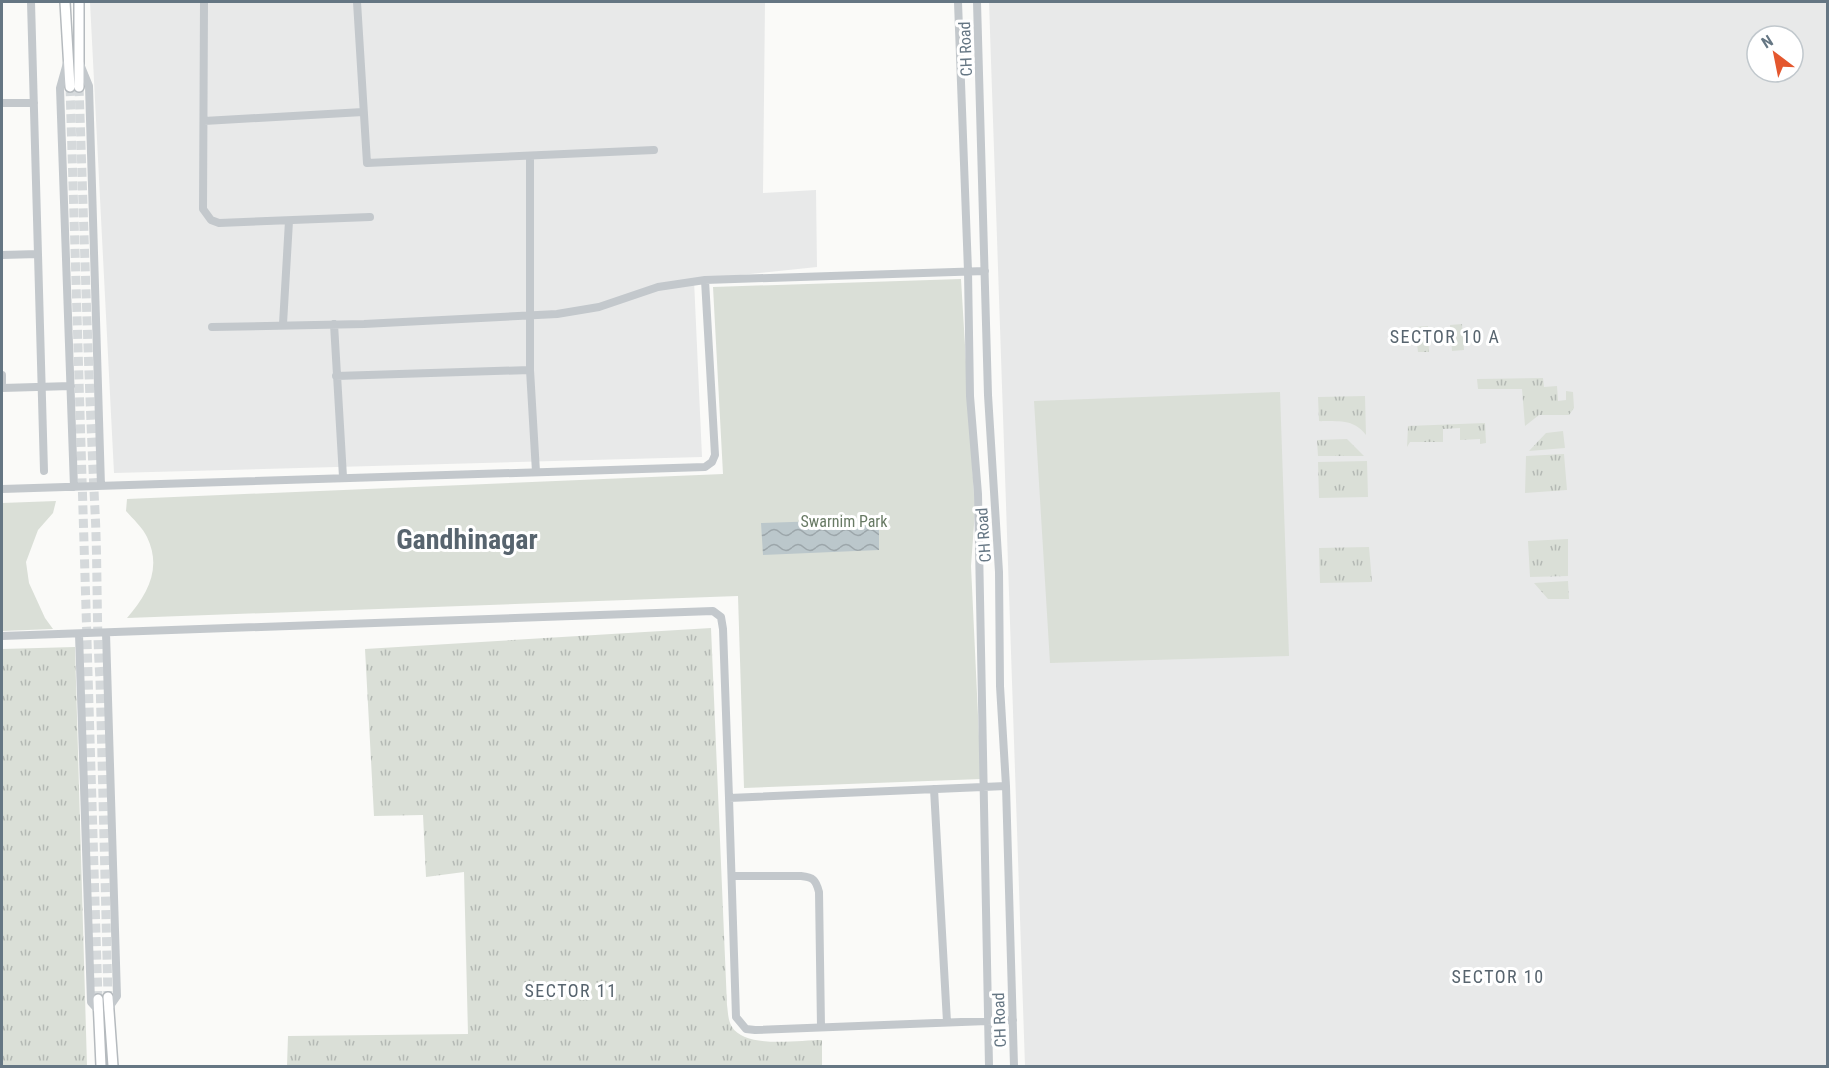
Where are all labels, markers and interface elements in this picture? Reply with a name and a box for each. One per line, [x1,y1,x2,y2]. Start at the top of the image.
street label: CH Road [955,21,976,77]
north arrow [1745,24,1805,84]
text: N [1758,31,1777,52]
district label: SECTOR 10 A [1390,326,1500,347]
street label: CH Road [972,507,995,563]
park label: Swarnim Park [801,512,888,531]
district label: Gandhinagar [396,523,538,556]
district label: SECTOR 10 [1451,966,1545,987]
district label: SECTOR 11 [524,980,618,1001]
street label: CH Road [989,992,1010,1048]

